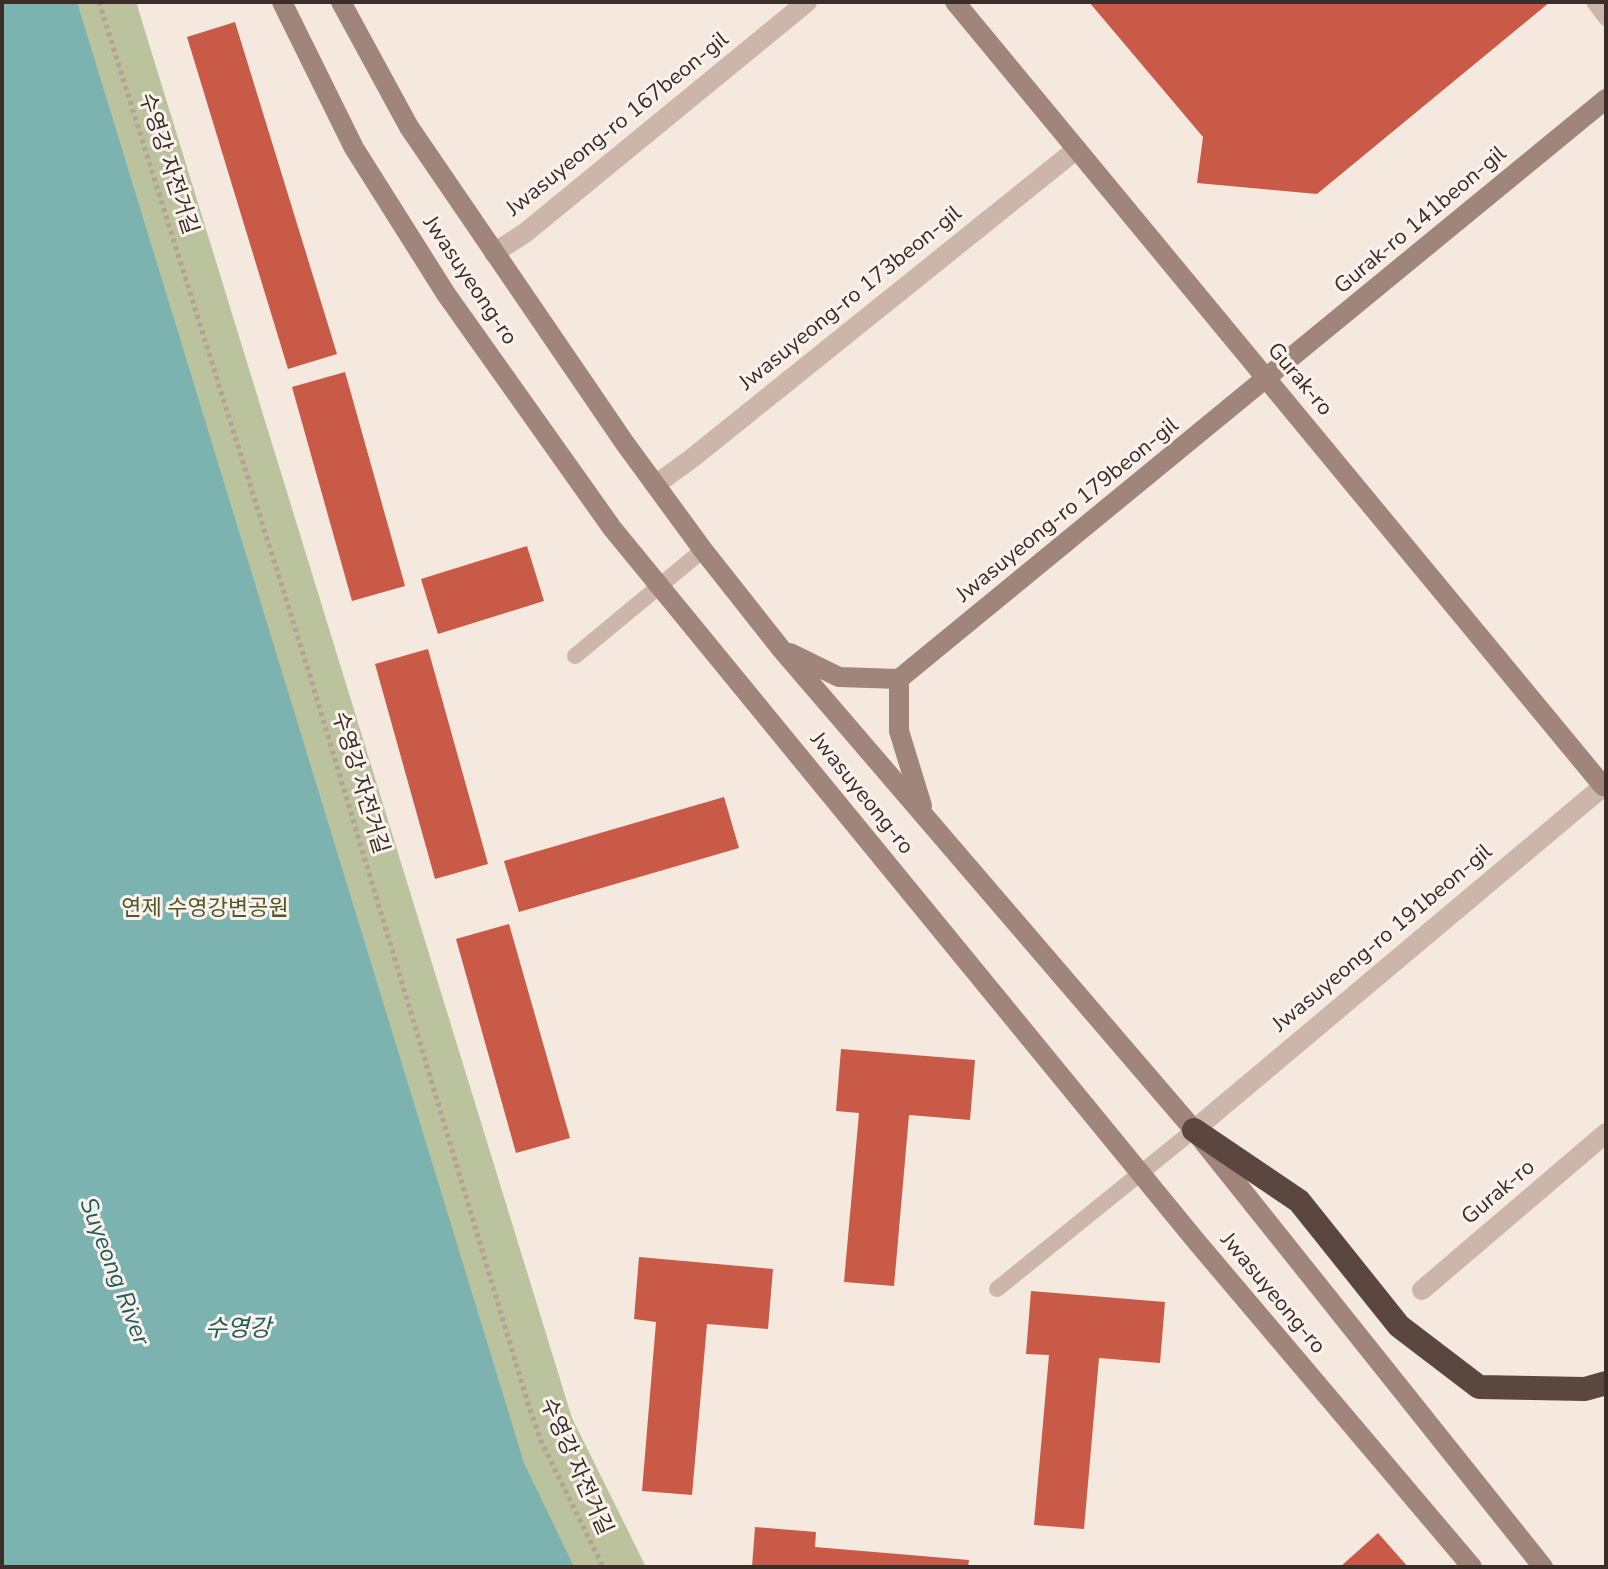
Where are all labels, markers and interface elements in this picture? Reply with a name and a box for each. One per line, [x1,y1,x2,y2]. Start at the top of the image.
street label: Jwasuyeong-ro 167beon-gil [501,27,735,223]
street label: 수영강 자전거길 [132,90,202,238]
street label: Gurak-ro 141beon-gil [1330,141,1512,301]
street label: Jwasuyeong-ro 173beon-gil [734,201,968,397]
street label: Jwasuyeong-ro [416,212,522,350]
street label: Gurak-ro [1261,338,1337,422]
street label: Jwasuyeong-ro 179beon-gil [951,413,1185,609]
street label: 수영강 자전거길 [325,709,393,857]
street label: Jwasuyeong-ro [804,728,918,860]
street label: Jwasuyeong-ro 191beon-gil [1268,839,1498,1039]
park label: 연제 수영강변공원 [121,897,289,923]
street label: Gurak-ro [1457,1155,1541,1231]
water label: Suyeong River [72,1194,154,1350]
street label: Jwasuyeong-ro [1214,1228,1330,1360]
water label: 수영강 [205,1316,271,1344]
street label: 수영강 자전거길 [533,1394,617,1540]

